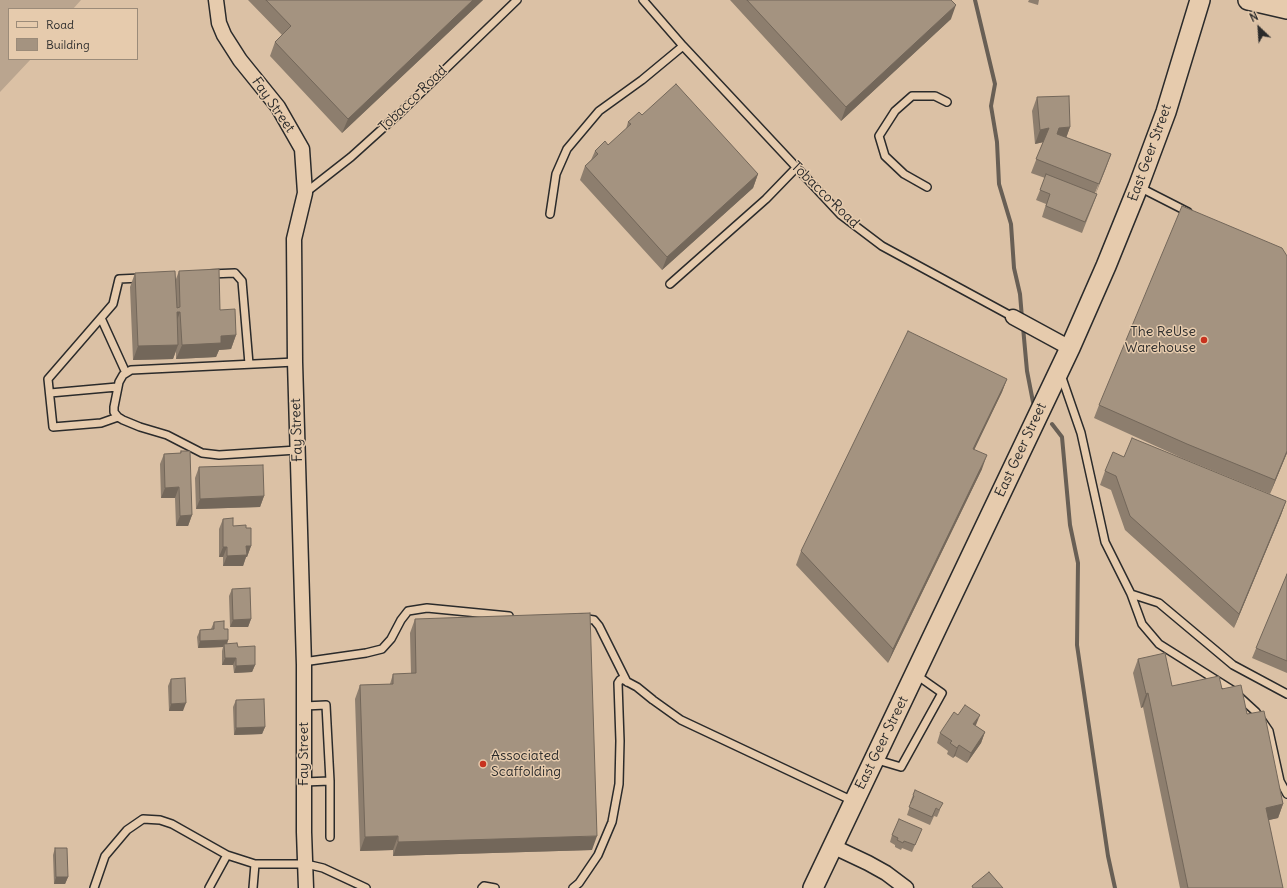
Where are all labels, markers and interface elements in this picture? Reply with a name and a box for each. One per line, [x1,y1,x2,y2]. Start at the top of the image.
legend [8,8,138,60]
north arrow [1239,8,1279,48]
text: N [1248,9,1260,25]
text: Road [46,17,74,32]
text: Building [46,37,90,52]
street label: Tobacco Road [376,62,450,136]
street label: Fay Street [248,74,298,136]
street label: East Geer Street [1125,102,1175,204]
street label: Tobacco Road [788,158,862,232]
place label: The ReUse Warehouse [1125,324,1196,356]
marker: The ReUse Warehouse [1199,335,1209,345]
street label: Fay Street [287,398,307,462]
street label: East Geer Street [992,400,1050,500]
street label: East Geer Street [852,693,912,793]
street label: Fay Street [296,722,312,786]
place label: Associated Scaffolding [491,748,561,780]
marker: Associated Scaffolding [478,759,488,769]

